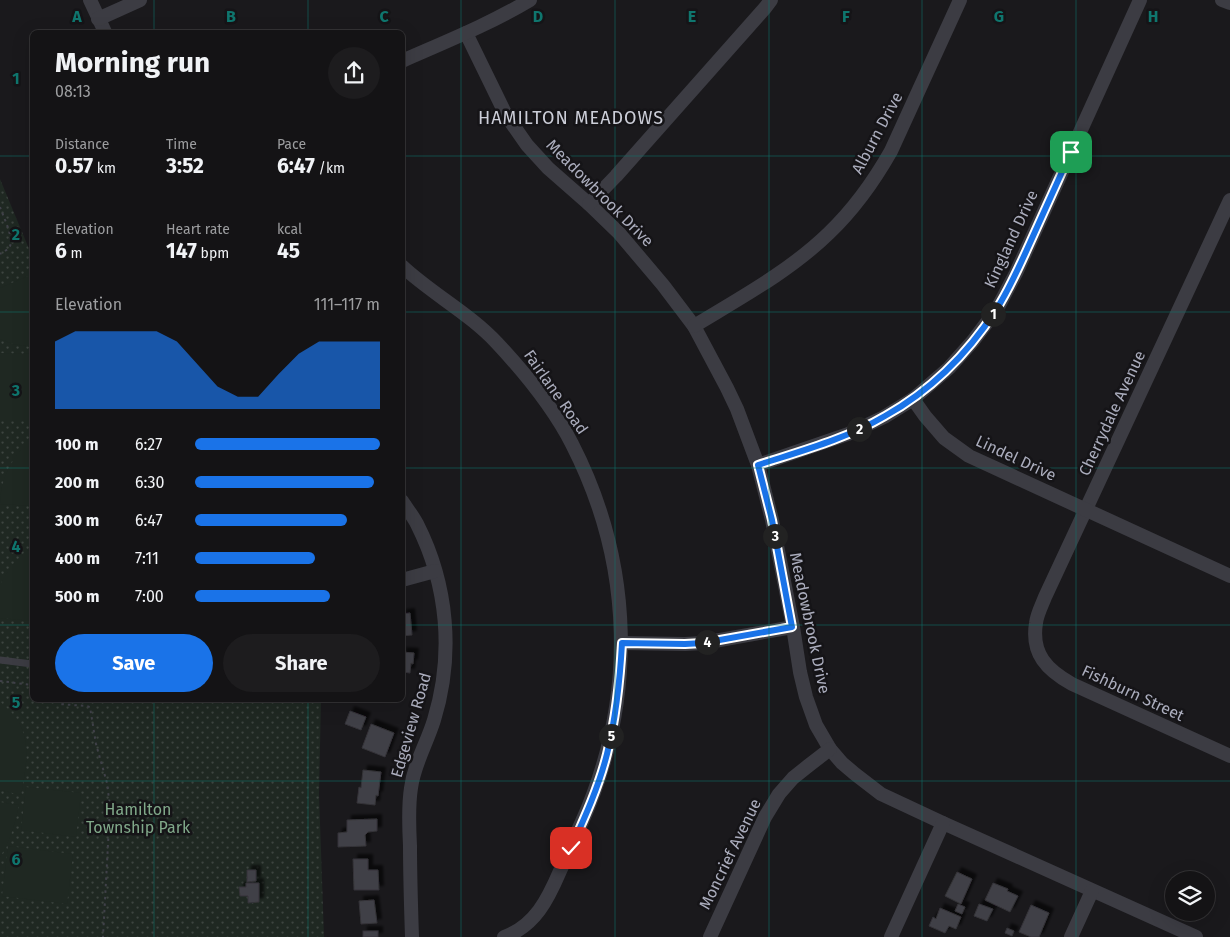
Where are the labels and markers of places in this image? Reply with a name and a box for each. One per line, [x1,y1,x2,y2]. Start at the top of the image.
pin [1050,131,1092,173]
pin: 1 [980,302,1006,326]
pin: 2 [846,416,872,442]
pin: 3 [762,524,788,548]
pin: 4 [694,630,720,654]
pin: 5 [598,724,624,748]
pin [550,827,592,869]

